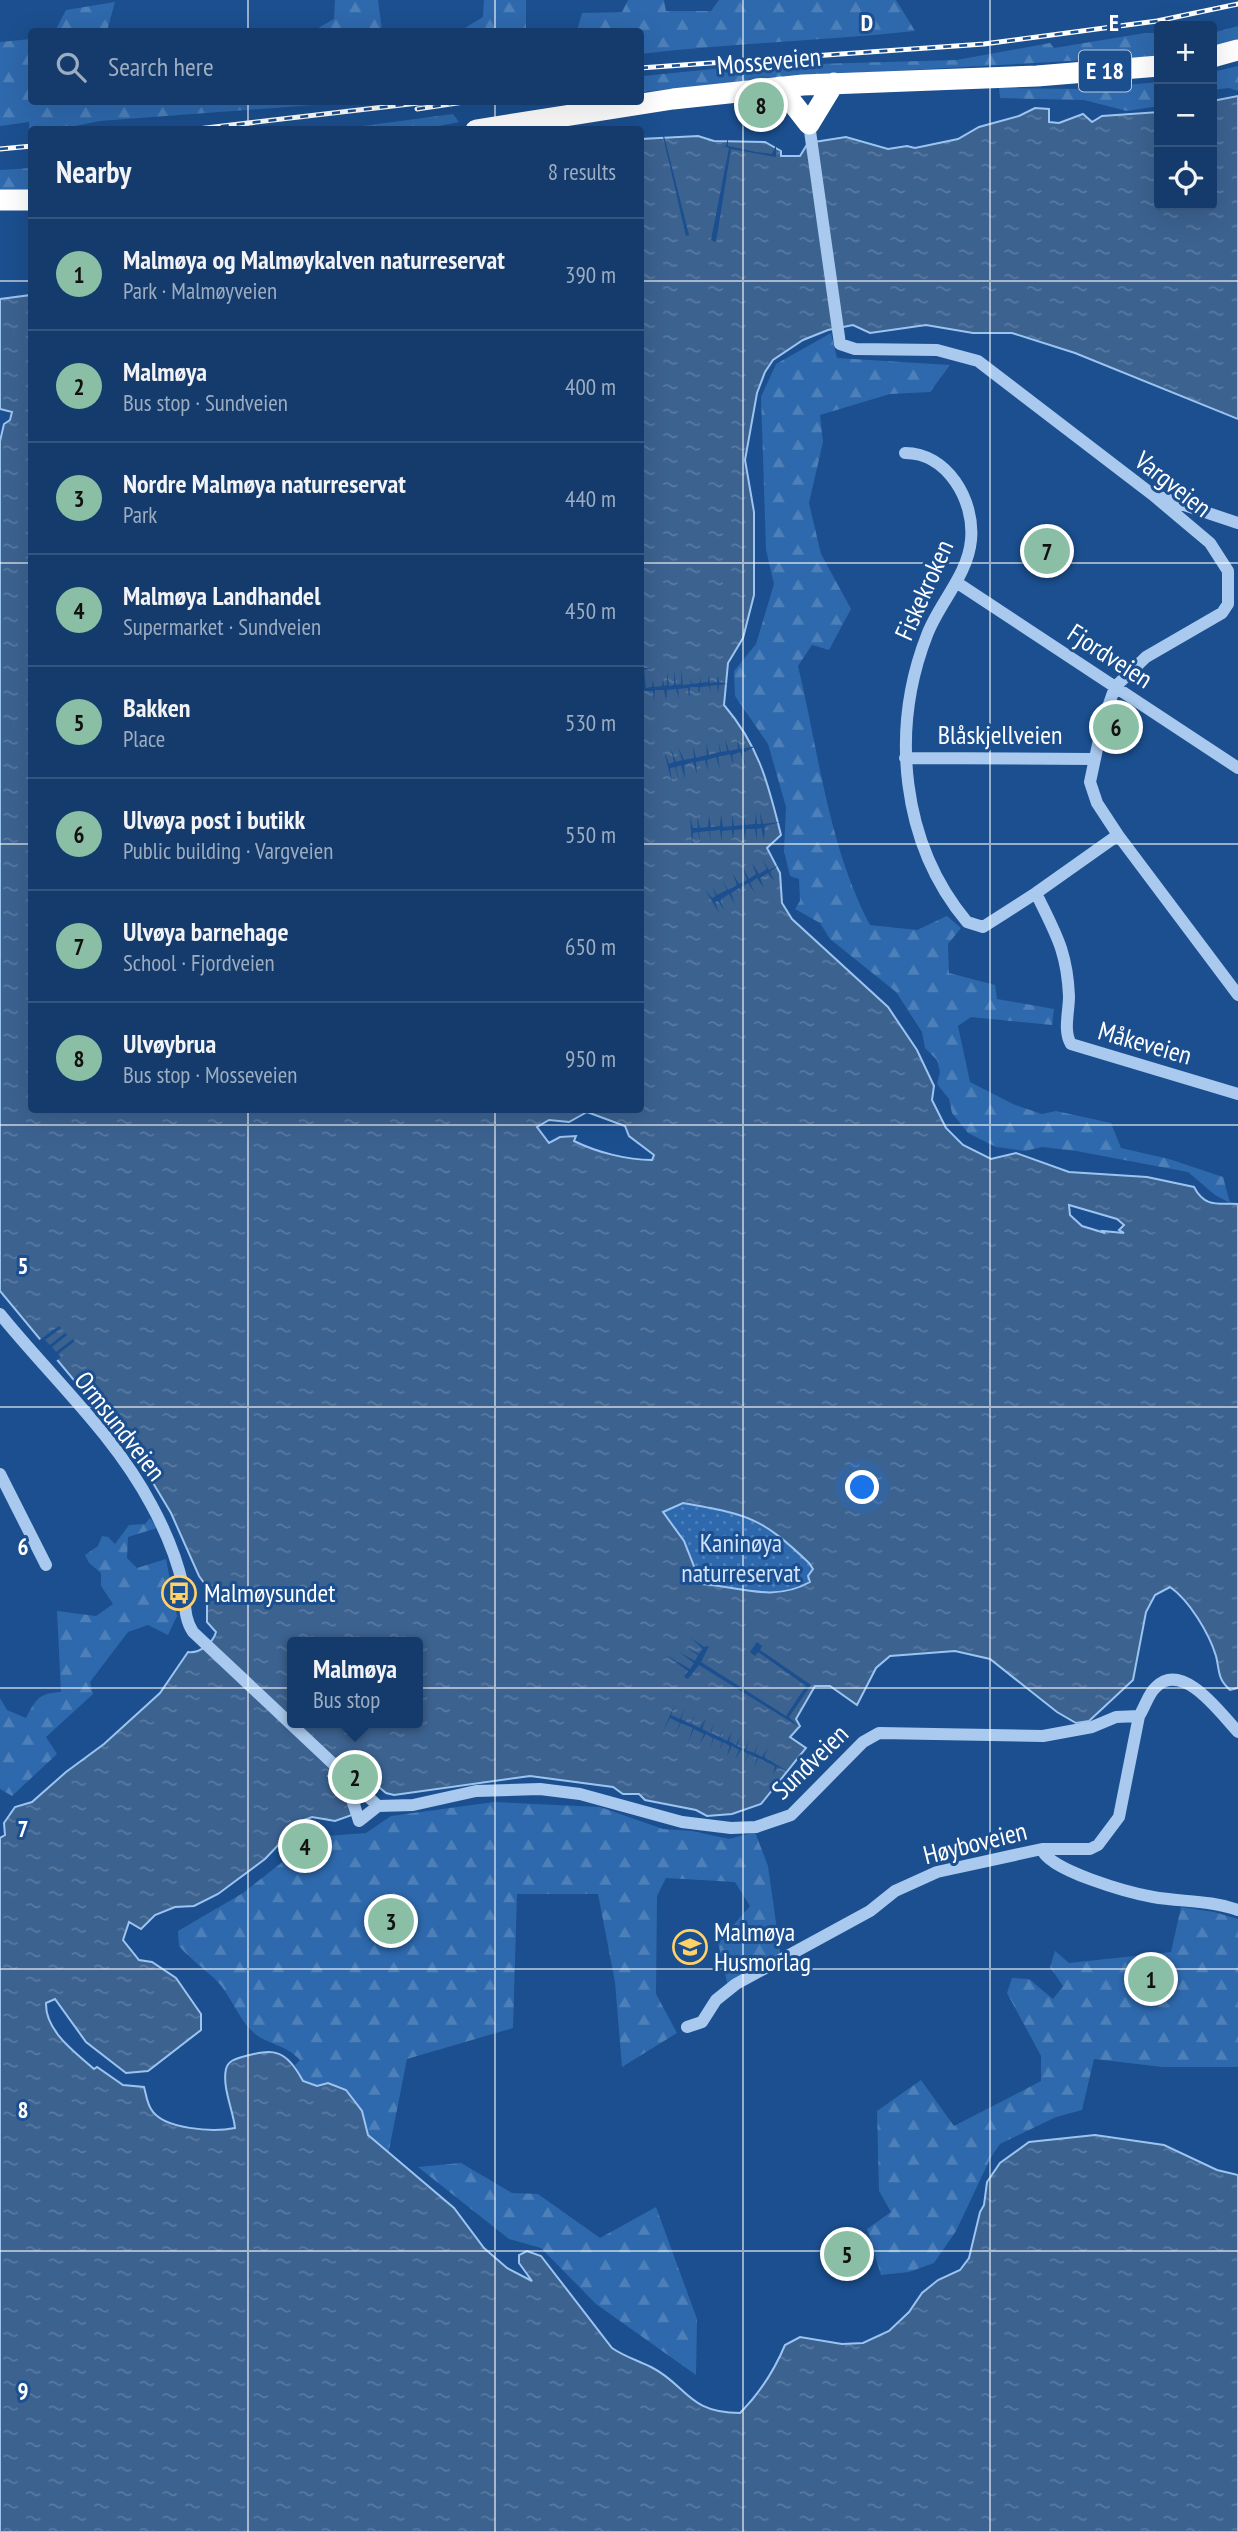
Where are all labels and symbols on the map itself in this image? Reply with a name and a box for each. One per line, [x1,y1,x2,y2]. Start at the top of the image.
text: D [861,8,873,37]
text: E [1109,8,1119,37]
street label: Mosseveien [716,40,822,81]
road number: E 18 [1079,50,1131,92]
pin: 8 [738,79,784,131]
street label: Vargveien [1128,443,1218,524]
pin: 7 [1024,525,1070,577]
street label: Fiskekroken [887,535,960,645]
street label: Fjordveien [1062,616,1159,695]
pin: 6 [1093,701,1139,753]
street label: Blåskjellveien [938,718,1062,751]
street label: Måkeveien [1095,1013,1196,1072]
text: 5 [18,1251,29,1280]
street label: Ormsundveien [67,1364,173,1487]
your location [845,1470,879,1504]
park label: Kaninøya naturreservat [681,1526,801,1589]
text: 6 [18,1532,29,1561]
bus stop icon: Malmøysundet [160,1574,198,1612]
place label: Malmøysundet [204,1576,335,1609]
street label: Sundveien [764,1717,855,1806]
pin: 2 [332,1751,378,1803]
text: 7 [18,1814,29,1843]
street label: Høyboveien [920,1814,1030,1871]
pin: 4 [282,1820,328,1872]
pin: 3 [368,1895,414,1947]
place label: Malmøya Husmorlag [714,1915,811,1978]
school or university icon: Malmøya Husmorlag [671,1928,709,1966]
pin: 1 [1128,1953,1174,2005]
text: 8 [18,2095,29,2124]
pin: 5 [824,2228,870,2280]
text: 9 [18,2376,29,2405]

